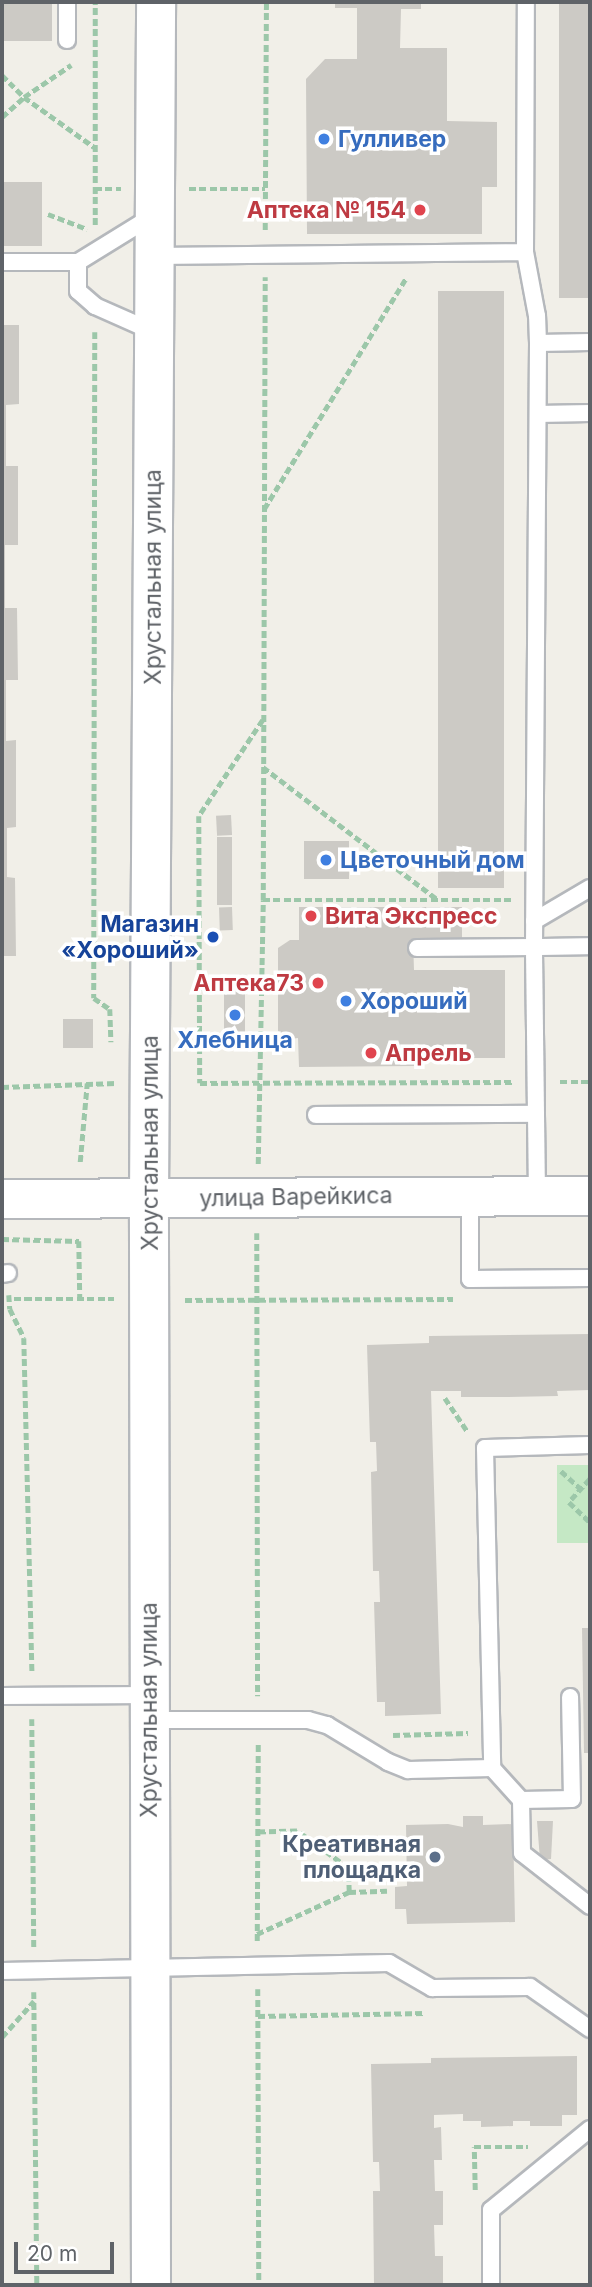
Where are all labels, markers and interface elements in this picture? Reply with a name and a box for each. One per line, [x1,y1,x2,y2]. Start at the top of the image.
place label: Гулливер [338,125,446,153]
marker: Гулливер [316,131,332,147]
place label: Аптека № 154 [247,196,406,224]
marker: Аптека № 154 [412,202,428,218]
street label: Хрустальная улица [139,469,167,685]
place label: Цветочный дом [340,846,525,874]
marker: Цветочный дом [318,852,334,868]
place label: Вита Экспресс [325,902,498,930]
marker: Вита Экспресс [303,908,319,924]
place label: Магазин «Хороший» [61,910,199,964]
marker: Магазин «Хороший» [205,929,221,945]
place label: Аптека73 [193,969,304,997]
marker: Аптека73 [310,975,326,991]
place label: Хороший [360,987,467,1015]
marker: Хороший [338,993,354,1009]
marker: Хлебница [227,1007,243,1023]
place label: Хлебница [177,1026,293,1054]
street label: Хрустальная улица [136,1035,164,1251]
place label: Апрель [385,1039,472,1067]
marker: Апрель [363,1045,379,1061]
street label: улица Варейкиса [199,1182,393,1212]
street label: Хрустальная улица [135,1602,163,1818]
place label: Креативная площадка [282,1830,421,1884]
marker: Креативная площадка [427,1849,443,1865]
scale bar [18,2228,117,2272]
text: 20 m [27,2241,77,2266]

